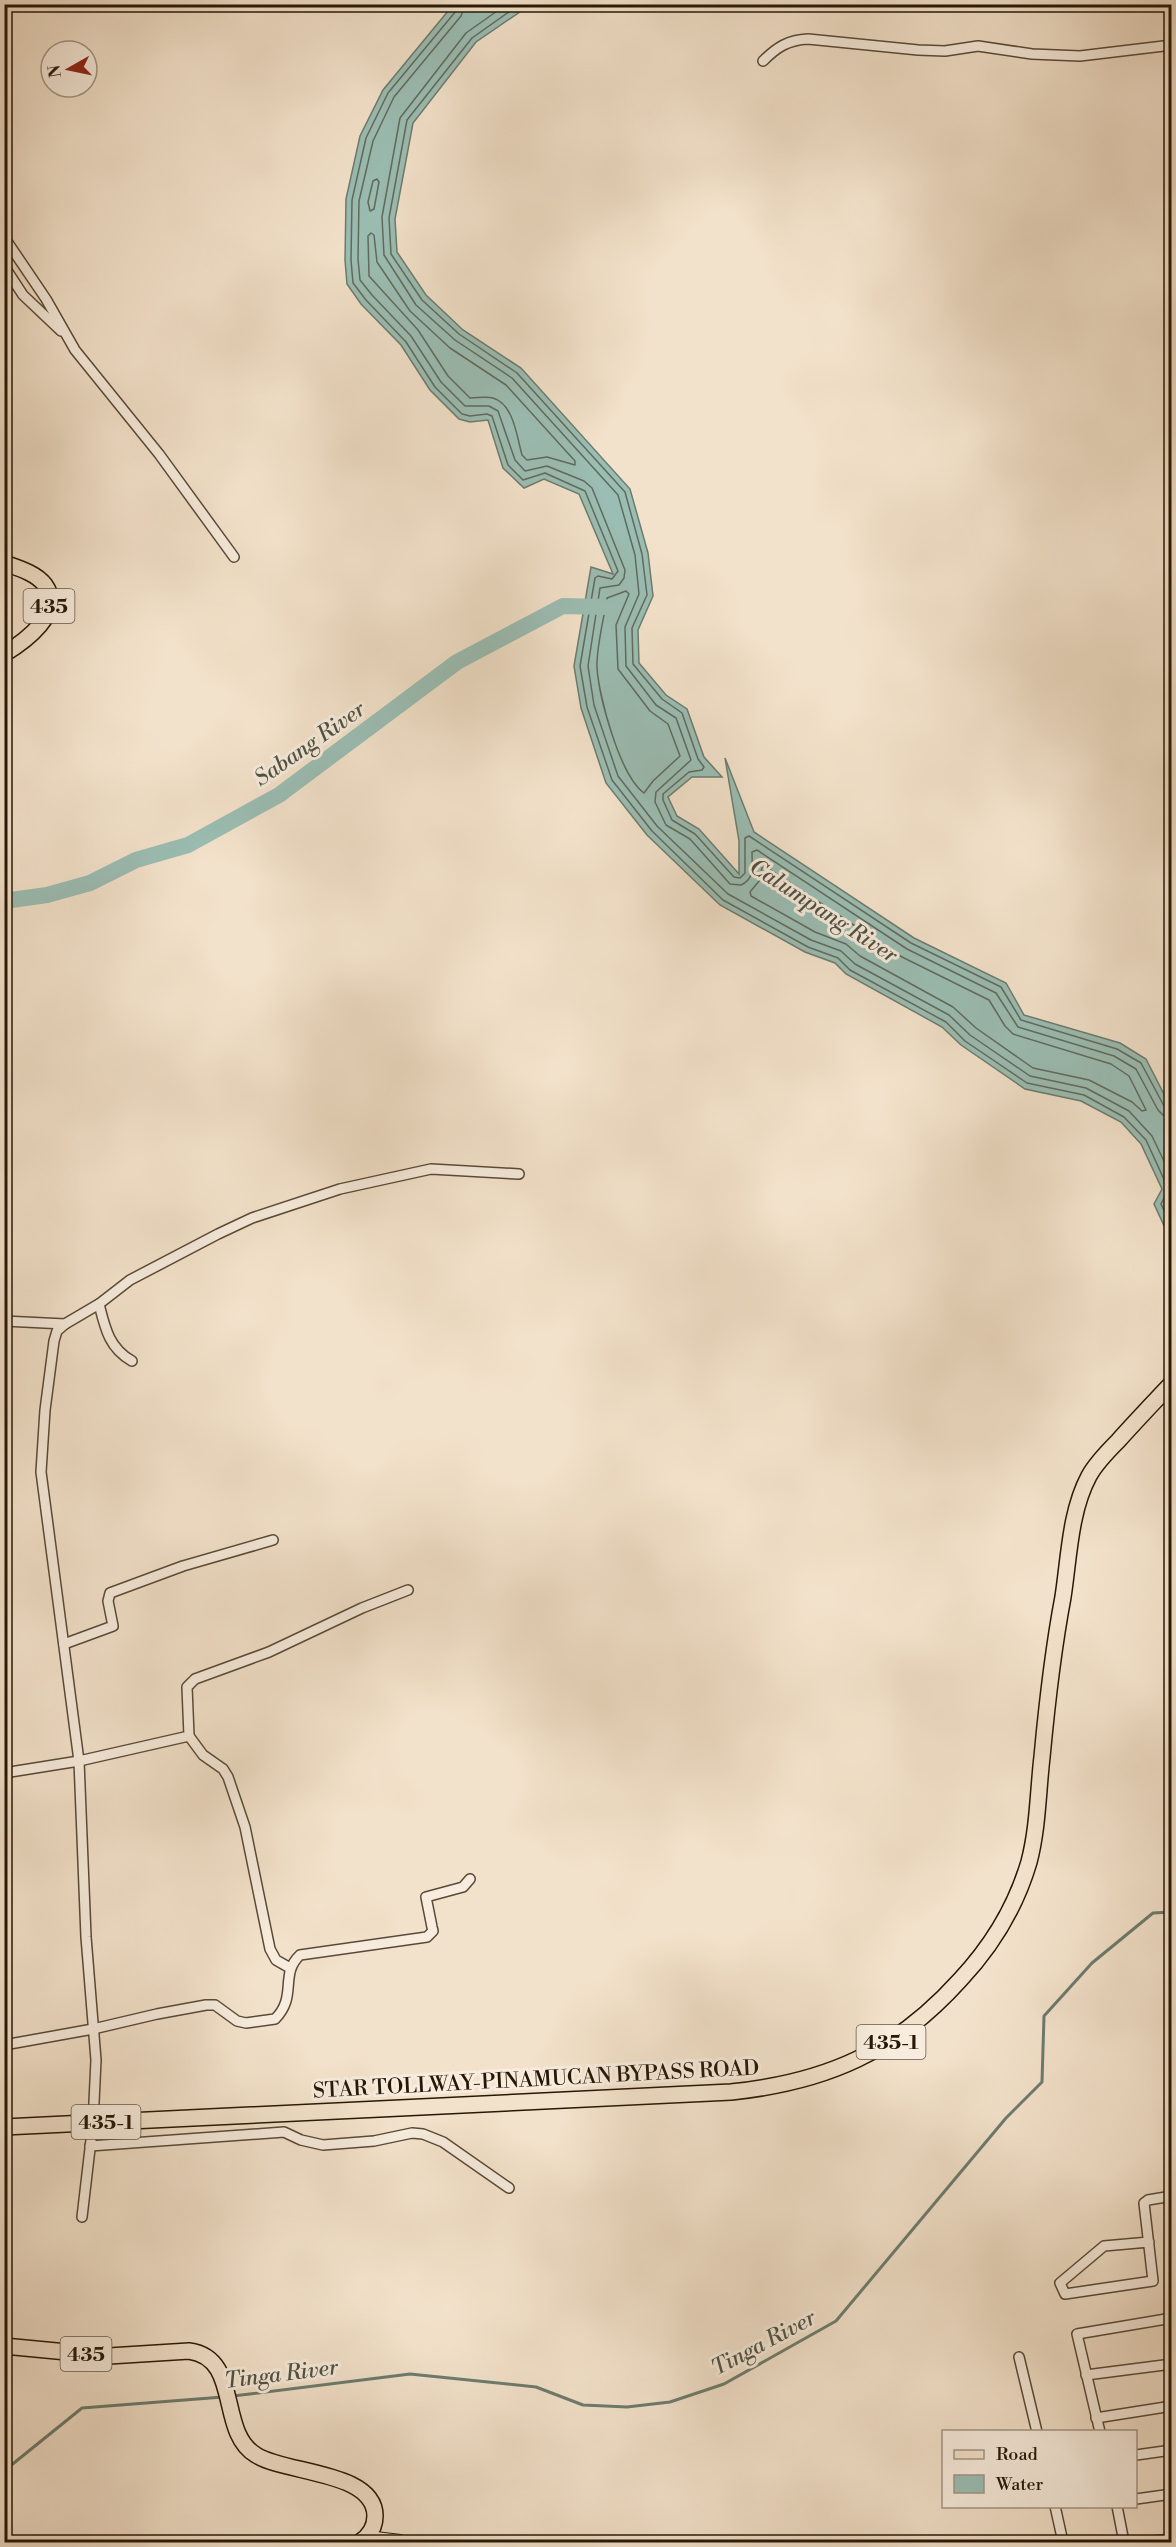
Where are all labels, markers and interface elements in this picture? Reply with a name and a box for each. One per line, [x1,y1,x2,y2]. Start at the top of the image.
north arrow [39,39,99,99]
text: N [44,63,66,79]
road number: 435 [23,589,74,623]
water label: Sabang River [249,696,371,792]
water label: Calumpang River [744,853,903,969]
road number: 435-1 [856,2025,926,2059]
street label: STAR TOLLWAY-PINAMUCAN BYPASS ROAD [312,2055,760,2105]
road number: 435-1 [72,2105,140,2139]
water label: Tinga River [707,2304,821,2382]
road number: 435 [60,2337,112,2371]
water label: Tinga River [223,2354,340,2395]
legend [942,2430,1137,2508]
text: Road [996,2443,1039,2466]
text: Water [995,2473,1044,2496]

